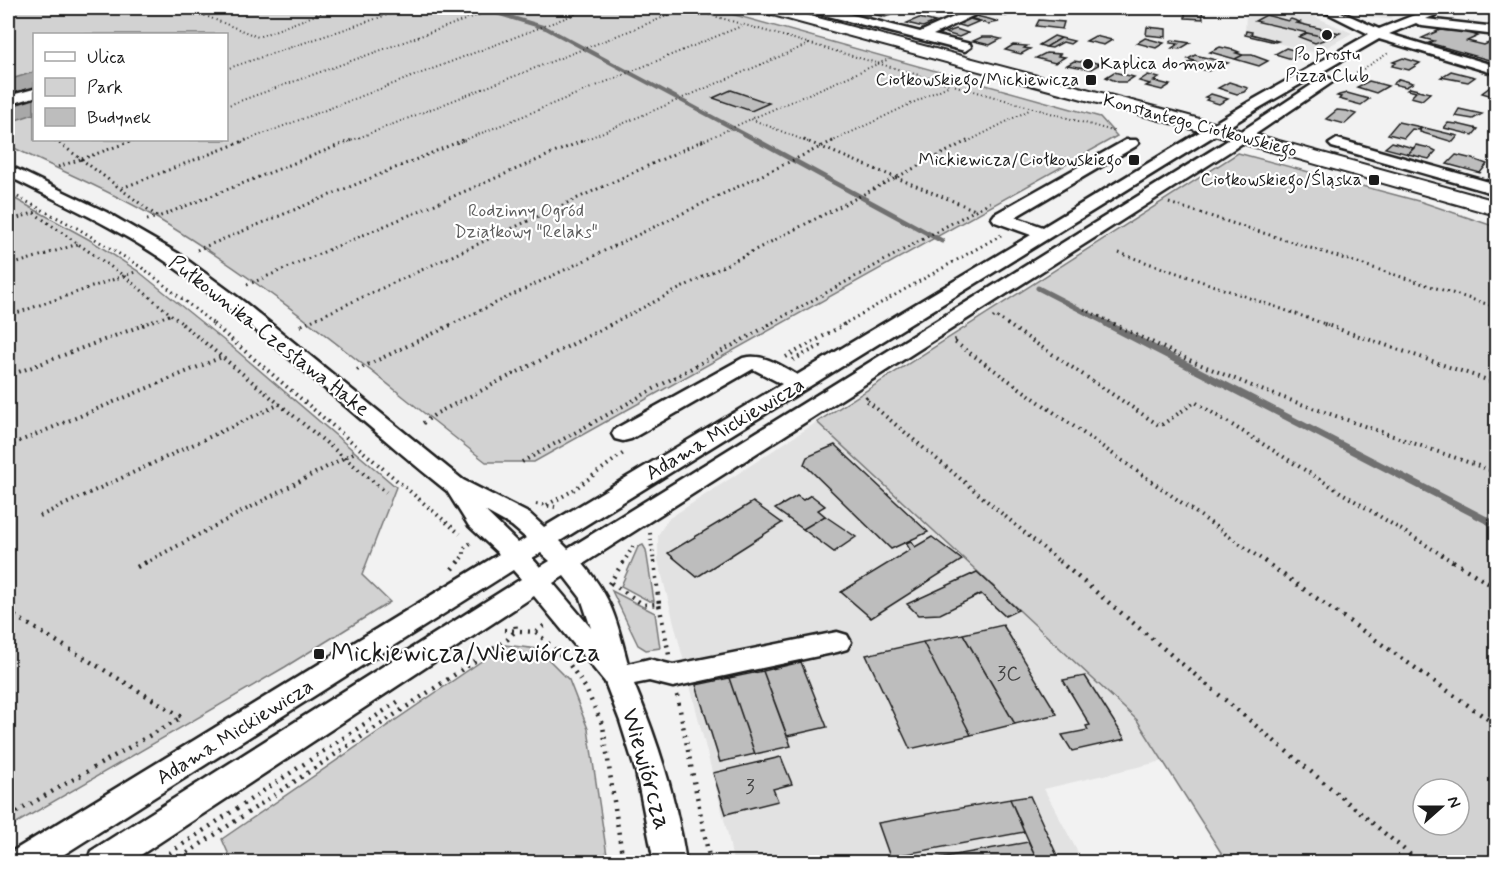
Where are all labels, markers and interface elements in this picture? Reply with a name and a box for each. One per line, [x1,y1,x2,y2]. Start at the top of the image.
marker: Po Prostu Pizza Club [1320,28,1334,42]
legend [33,33,228,141]
place label: Po Prostu Pizza Club [1285,43,1369,88]
text: Ulica [87,46,126,70]
place label: Kaplica domowa [1100,52,1226,76]
marker: Kaplica domowa [1081,57,1095,71]
place label: Ciołkowskiego/Mickiewicza [876,68,1079,94]
marker: Ciołkowskiego/Mickiewicza [1084,73,1098,87]
text: Park [87,76,123,100]
street label: Konstantego Ciołkowskiego [1100,89,1300,165]
text: Budynek [87,106,151,130]
place label: Mickiewicza/Ciołkowskiego [919,148,1122,174]
marker: Mickiewicza/Ciołkowskiego [1127,153,1141,167]
place label: Ciołkowskiego/Śląska [1200,168,1362,194]
marker: Ciołkowskiego/Śląska [1367,173,1381,187]
park label: Rodzinny Ogród Działkowy "Relaks" [454,199,598,244]
street label: Pułkownika Czesława Hake [163,249,375,423]
street label: Adama Mickiewicza [640,371,810,487]
place label: Mickiewicza/Wiewiórcza [331,637,601,671]
marker: Mickiewicza/Wiewiórcza [312,647,326,661]
house number: 3C [997,660,1021,688]
street label: Adama Mickiewicza [151,672,319,792]
street label: Wiewiórcza [612,704,680,834]
house number: 3 [745,773,755,801]
north arrow [1411,777,1471,837]
text: N [1442,793,1465,811]

